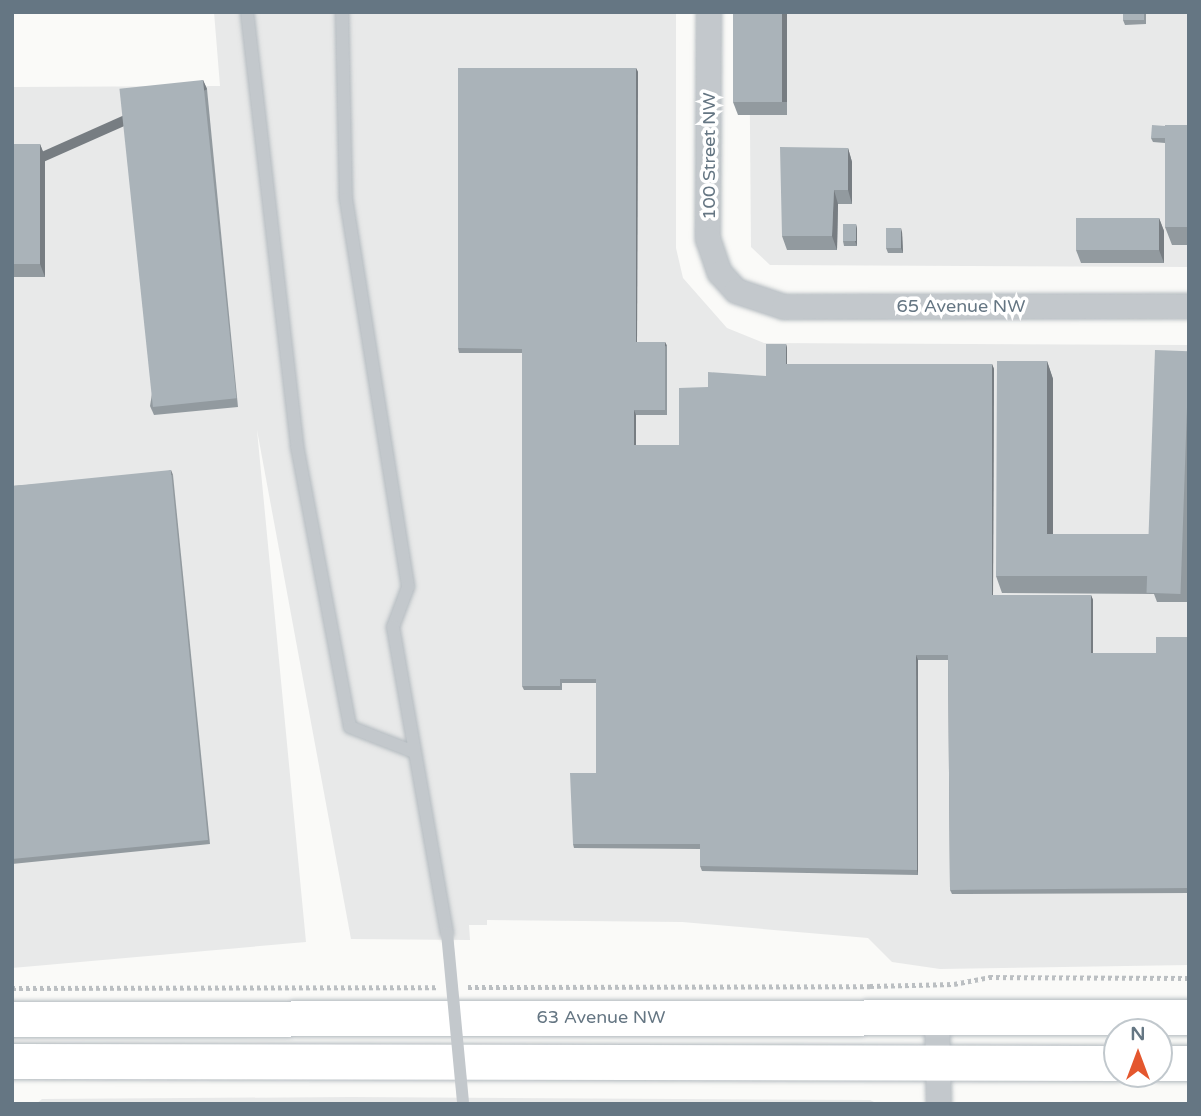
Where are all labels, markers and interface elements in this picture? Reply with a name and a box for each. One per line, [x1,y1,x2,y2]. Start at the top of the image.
street label: 100 Street NW [698,92,720,220]
street label: 65 Avenue NW [896,295,1026,317]
street label: 63 Avenue NW [536,1006,666,1028]
north arrow [1103,1018,1173,1088]
text: N [1130,1023,1146,1045]

